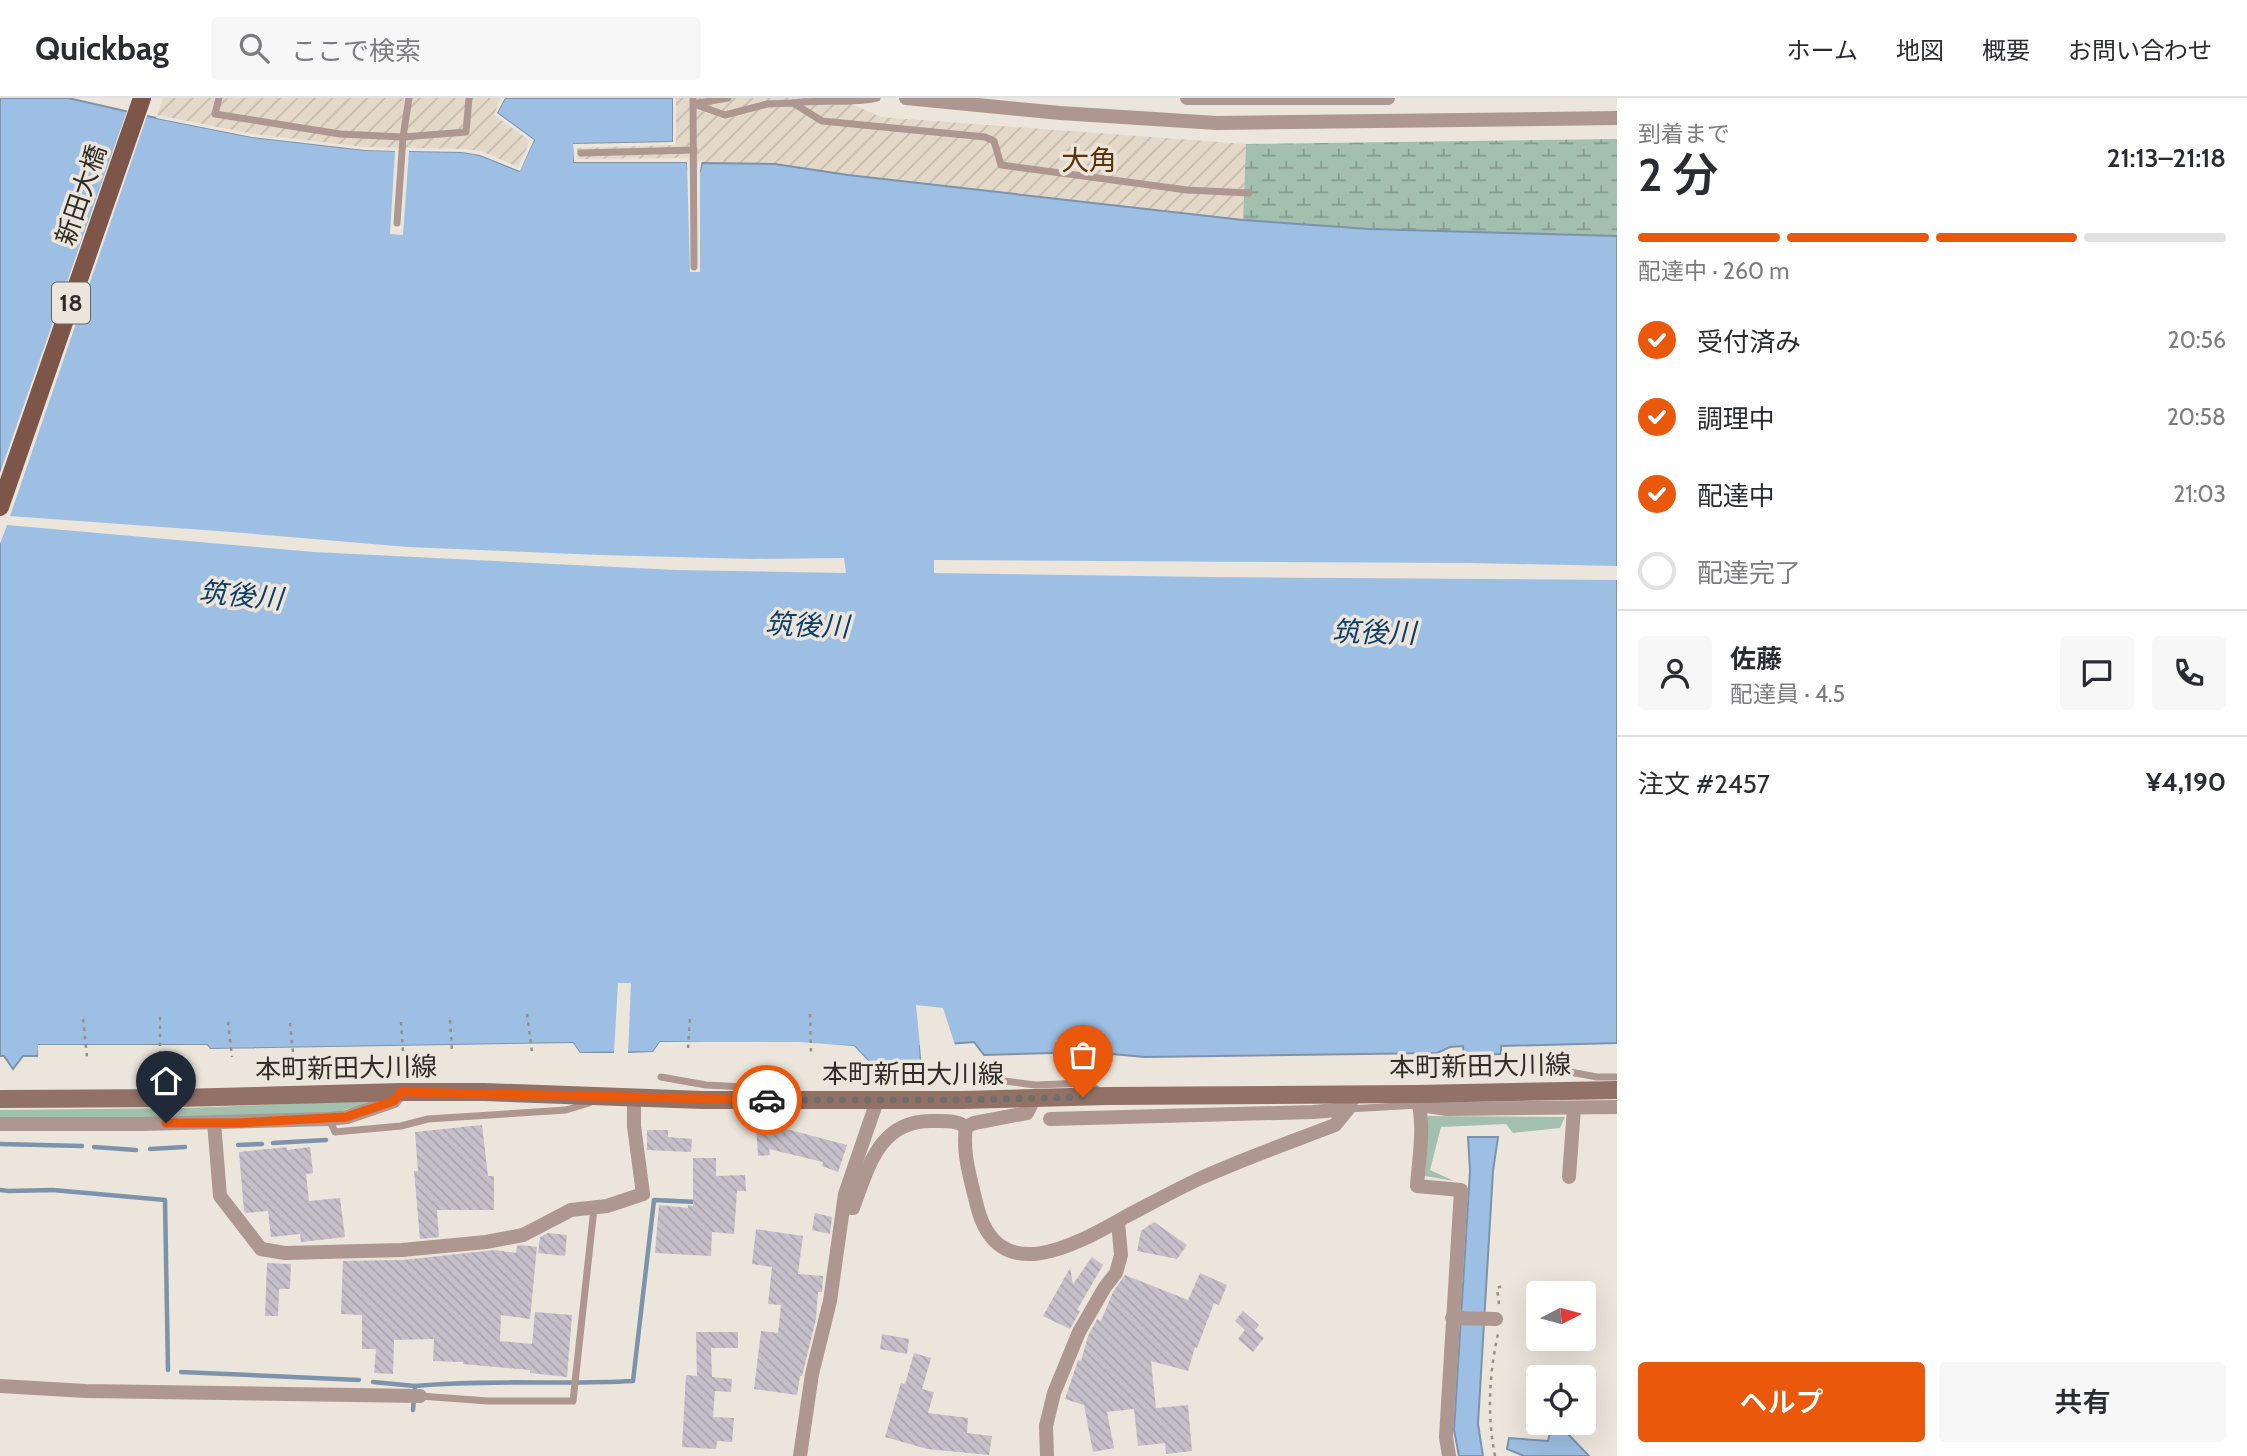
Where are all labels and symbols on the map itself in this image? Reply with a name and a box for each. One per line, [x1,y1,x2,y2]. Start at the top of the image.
street label: 新田大橋 [49,141,113,249]
district label: 大角 [1061,143,1117,177]
road number: 18 [52,282,90,324]
water label: 筑後川 [198,574,287,616]
water label: 筑後川 [764,607,853,644]
water label: 筑後川 [1332,614,1419,650]
pin [1053,1025,1113,1097]
street label: 本町新田大川線 [1389,1048,1571,1084]
street label: 本町新田大川線 [255,1050,437,1086]
pin [136,1051,196,1123]
street label: 本町新田大川線 [822,1058,1004,1090]
courier [732,1065,802,1135]
north arrow [1526,1281,1596,1351]

